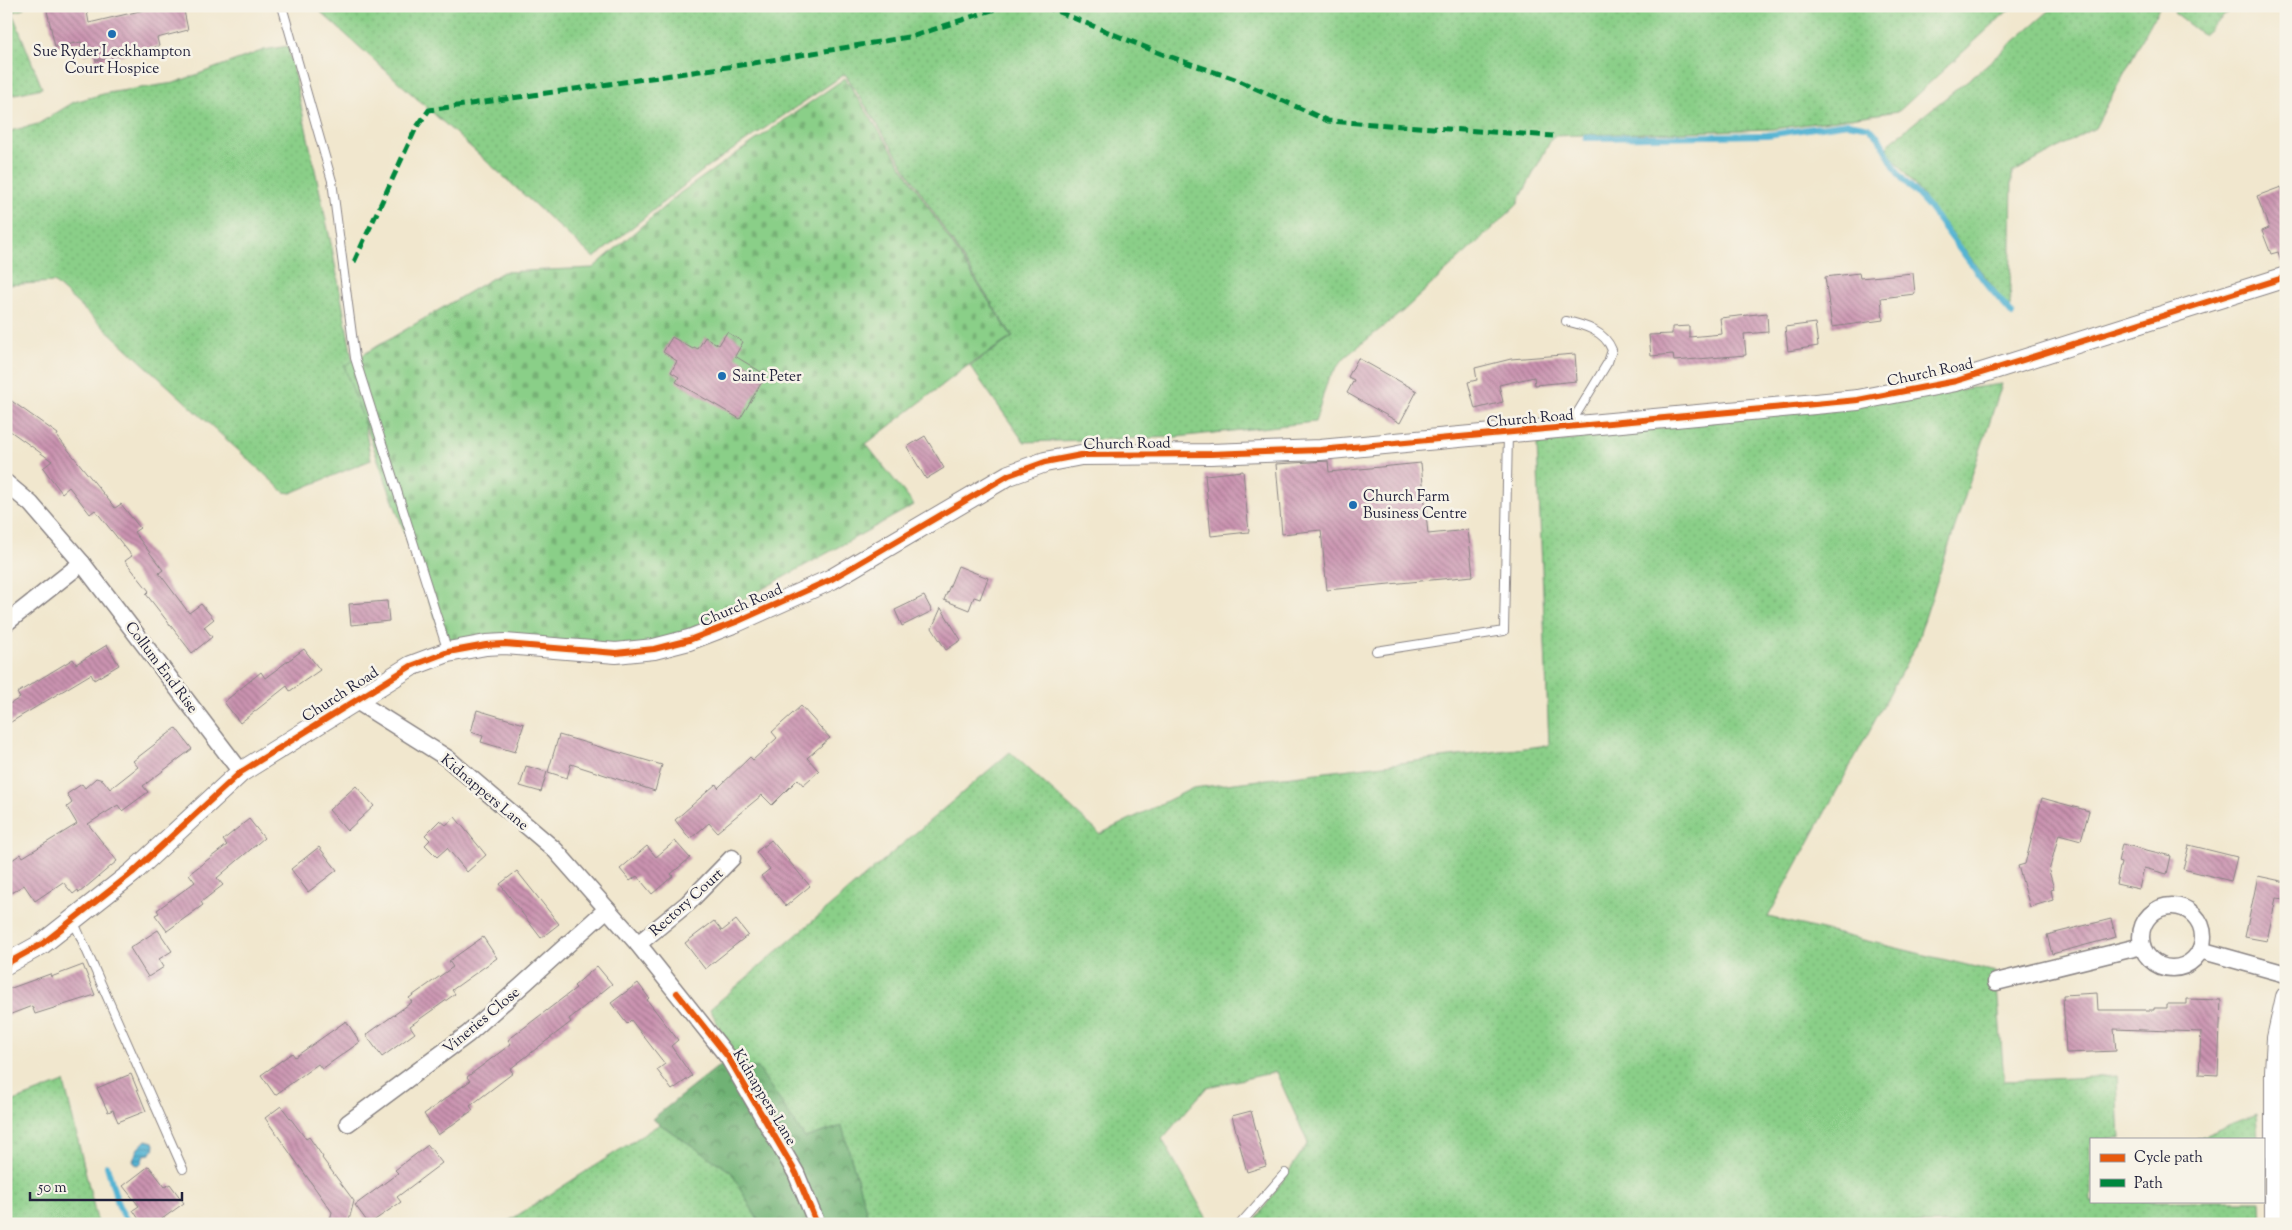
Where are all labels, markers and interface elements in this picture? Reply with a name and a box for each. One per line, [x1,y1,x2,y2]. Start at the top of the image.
marker: Sue Ryder Leckhampton Court Hospice [106,28,118,40]
place label: Sue Ryder Leckhampton Court Hospice [33,42,191,80]
street label: Church Road [1885,354,1976,393]
place label: Saint Peter [732,367,802,388]
marker: Saint Peter [716,370,728,382]
street label: Church Road [1486,405,1575,434]
street label: Church Road [1083,433,1171,456]
place label: Church Farm Business Centre [1363,487,1467,525]
marker: Church Farm Business Centre [1347,499,1359,511]
street label: Church Road [697,579,786,633]
street label: Collum End Rise [119,618,202,718]
street label: Church Road [298,662,384,728]
street label: Kidnappers Lane [436,750,533,836]
street label: Rectory Court [645,864,729,942]
street label: Vineries Close [439,983,525,1060]
street label: Kidnappers Lane [727,1046,801,1150]
legend [2090,1138,2264,1202]
text: Cycle path [2134,1148,2203,1169]
scale bar [30,1170,182,1202]
text: Path [2134,1174,2163,1195]
text: 50 m [37,1178,67,1199]

